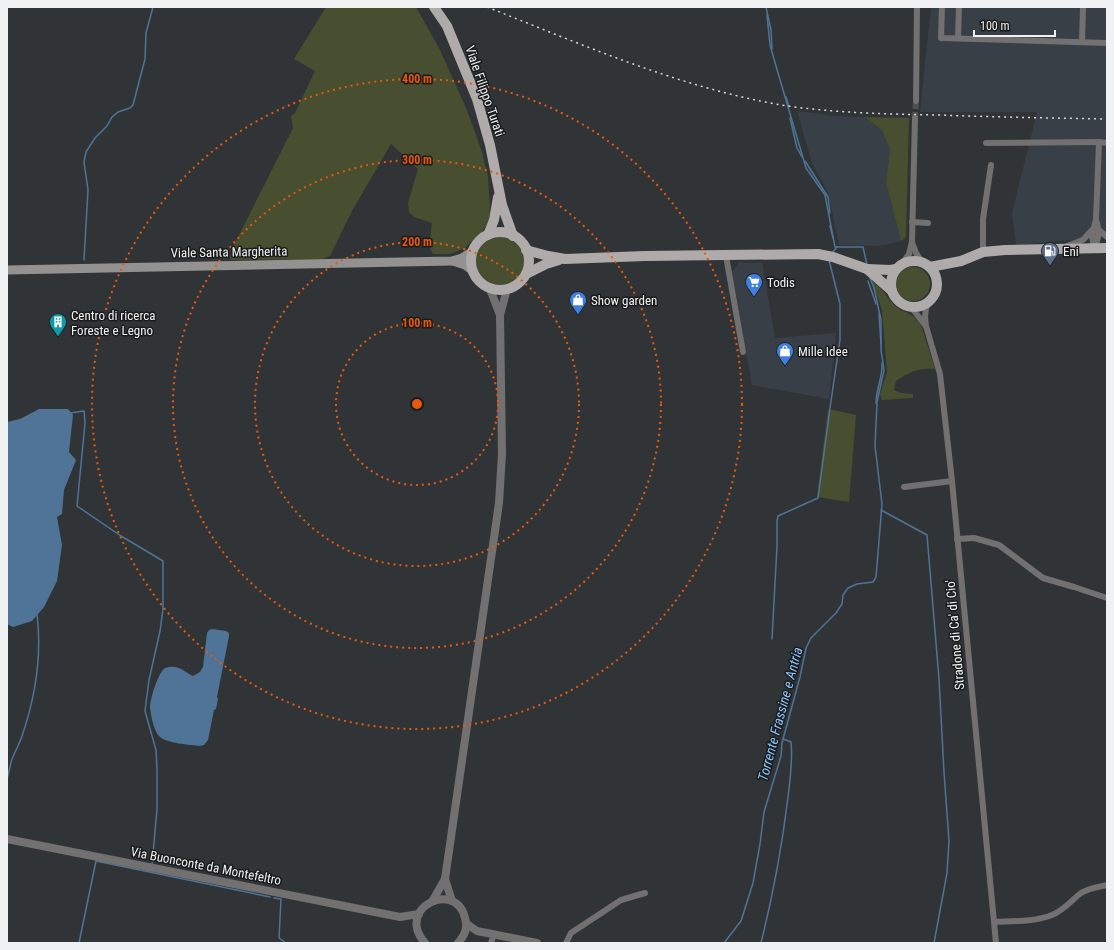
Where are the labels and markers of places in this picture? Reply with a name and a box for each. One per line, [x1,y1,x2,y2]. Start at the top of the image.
fuel station icon: Eni [1040,241,1060,266]
place label: Eni [1063,244,1079,259]
supermarket icon: Todis [744,272,764,297]
place label: Todis [767,275,795,290]
shop icon: Show garden [568,290,588,315]
place label: Show garden [591,293,657,308]
place label: Centro di ricerca Foreste e Legno [71,308,155,338]
building icon: Centro di ricerca Foreste e Legno [48,312,68,337]
shop icon: Mille Idee [775,341,795,366]
place label: Mille Idee [798,344,848,359]
centre of rings [410,397,424,411]

